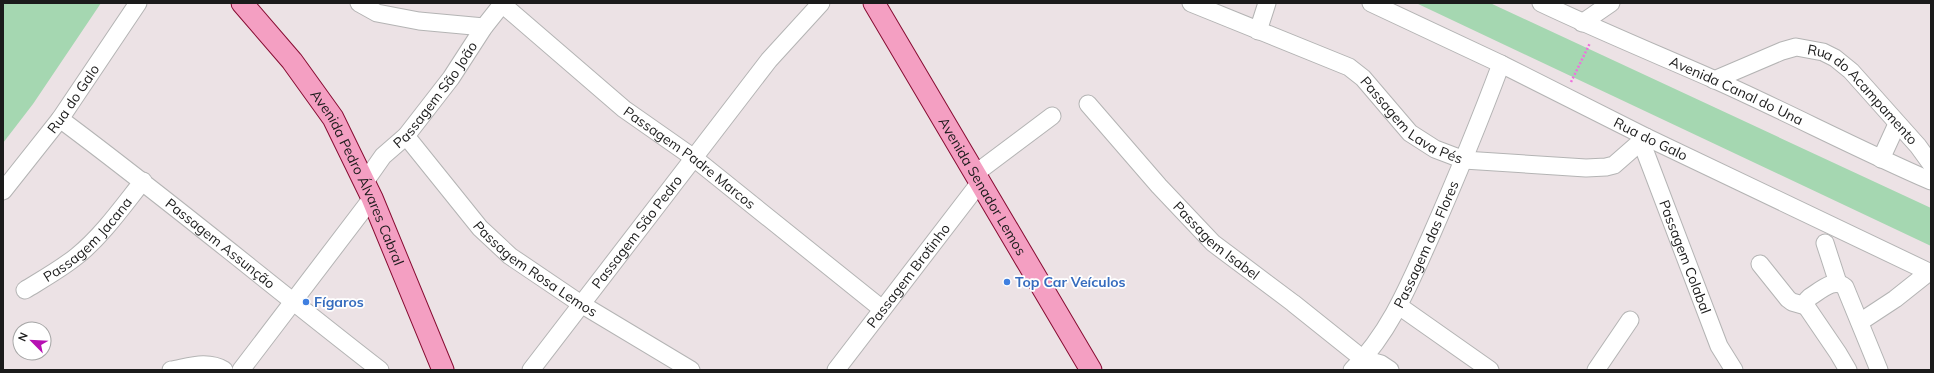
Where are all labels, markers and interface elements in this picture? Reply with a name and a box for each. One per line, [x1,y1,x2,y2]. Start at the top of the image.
street label: Passagem São João [389,38,481,152]
street label: Rua do Acampamento [1806,40,1922,148]
street label: Avenida Canal do Una [1667,52,1806,129]
street label: Rua do Galo [43,61,103,137]
street label: Passagem Lava Pés [1357,73,1465,168]
street label: Avenida Pedro Álvares Cabral [307,86,408,268]
street label: Passagem Padre Marcos [620,102,759,213]
street label: Rua do Galo [1611,113,1690,165]
street label: Avenida Senador Lemos [935,114,1030,259]
street label: Passagem São Pedro [588,172,686,292]
street label: Passagem das Flores [1390,178,1463,311]
street label: Passagem Jacana [40,194,136,286]
street label: Passagem Assunção [162,194,279,293]
street label: Passagem Colabal [1655,197,1715,316]
street label: Passagem Isabel [1169,198,1263,284]
street label: Passagem Rosa Lemos [469,217,601,321]
street label: Passagem Brotinho [863,220,954,331]
place label: Top Car Veículos [1015,273,1126,291]
marker: Top Car Veículos [1002,277,1012,287]
place label: Fígaros [314,293,364,311]
marker: Fígaros [301,297,311,307]
north arrow [12,321,52,361]
text: N [15,330,31,344]

